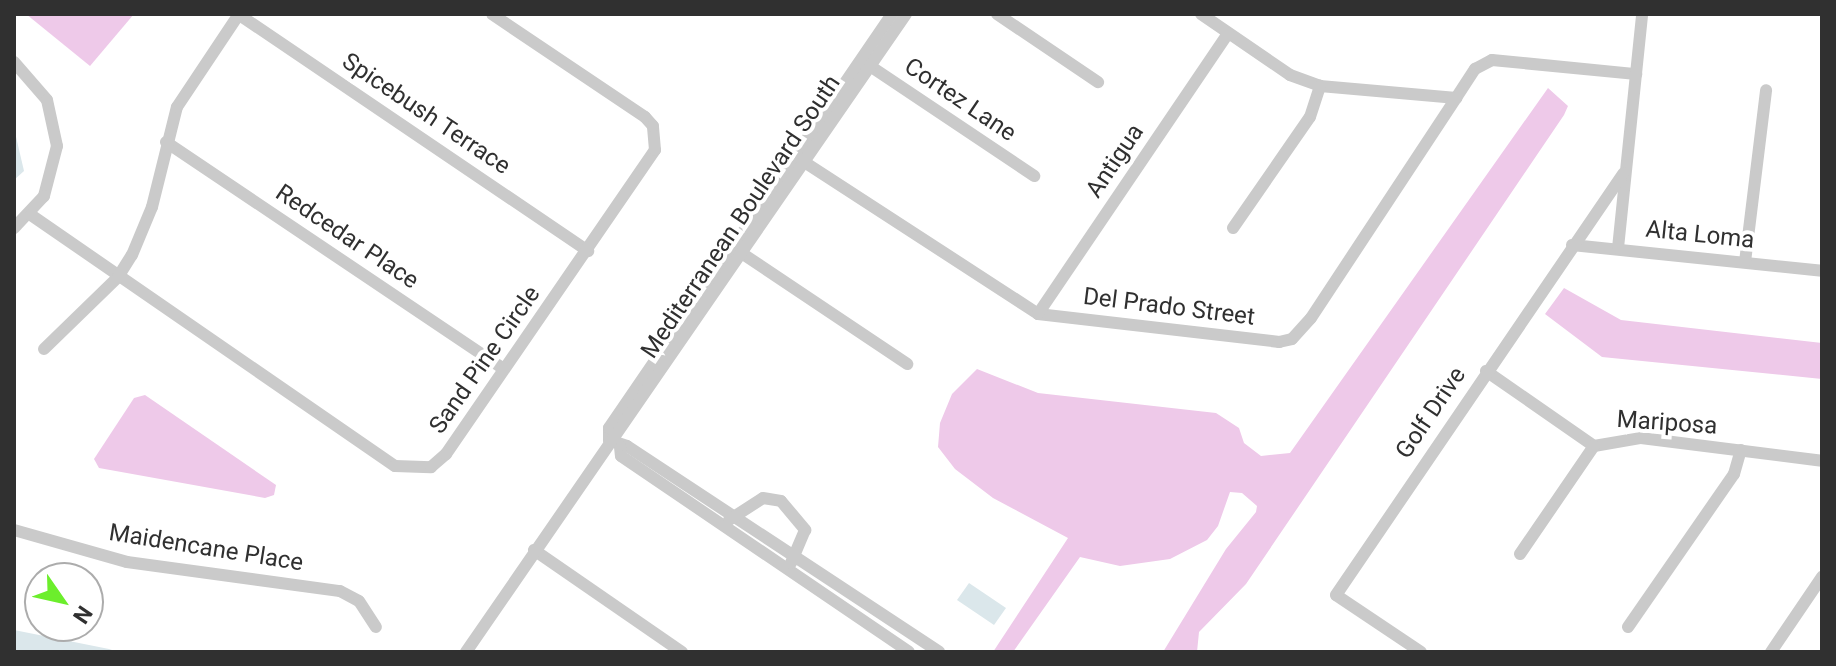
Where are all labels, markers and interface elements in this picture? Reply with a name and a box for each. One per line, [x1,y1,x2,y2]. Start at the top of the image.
street label: Spicebush Terrace [336,47,516,181]
street label: Cortez Lane [899,52,1021,148]
street label: Mediterranean Boulevard South [635,70,847,364]
street label: Antigua [1080,119,1150,203]
street label: Redcedar Place [270,179,424,295]
street label: Alta Loma [1644,215,1756,255]
street label: Sand Pine Circle [423,281,547,439]
street label: Del Prado Street [1082,282,1256,332]
street label: Golf Drive [1390,362,1472,464]
street label: Mariposa [1616,405,1718,441]
street label: Maidencane Place [107,518,305,578]
north arrow [24,562,104,642]
text: N [68,601,97,628]

